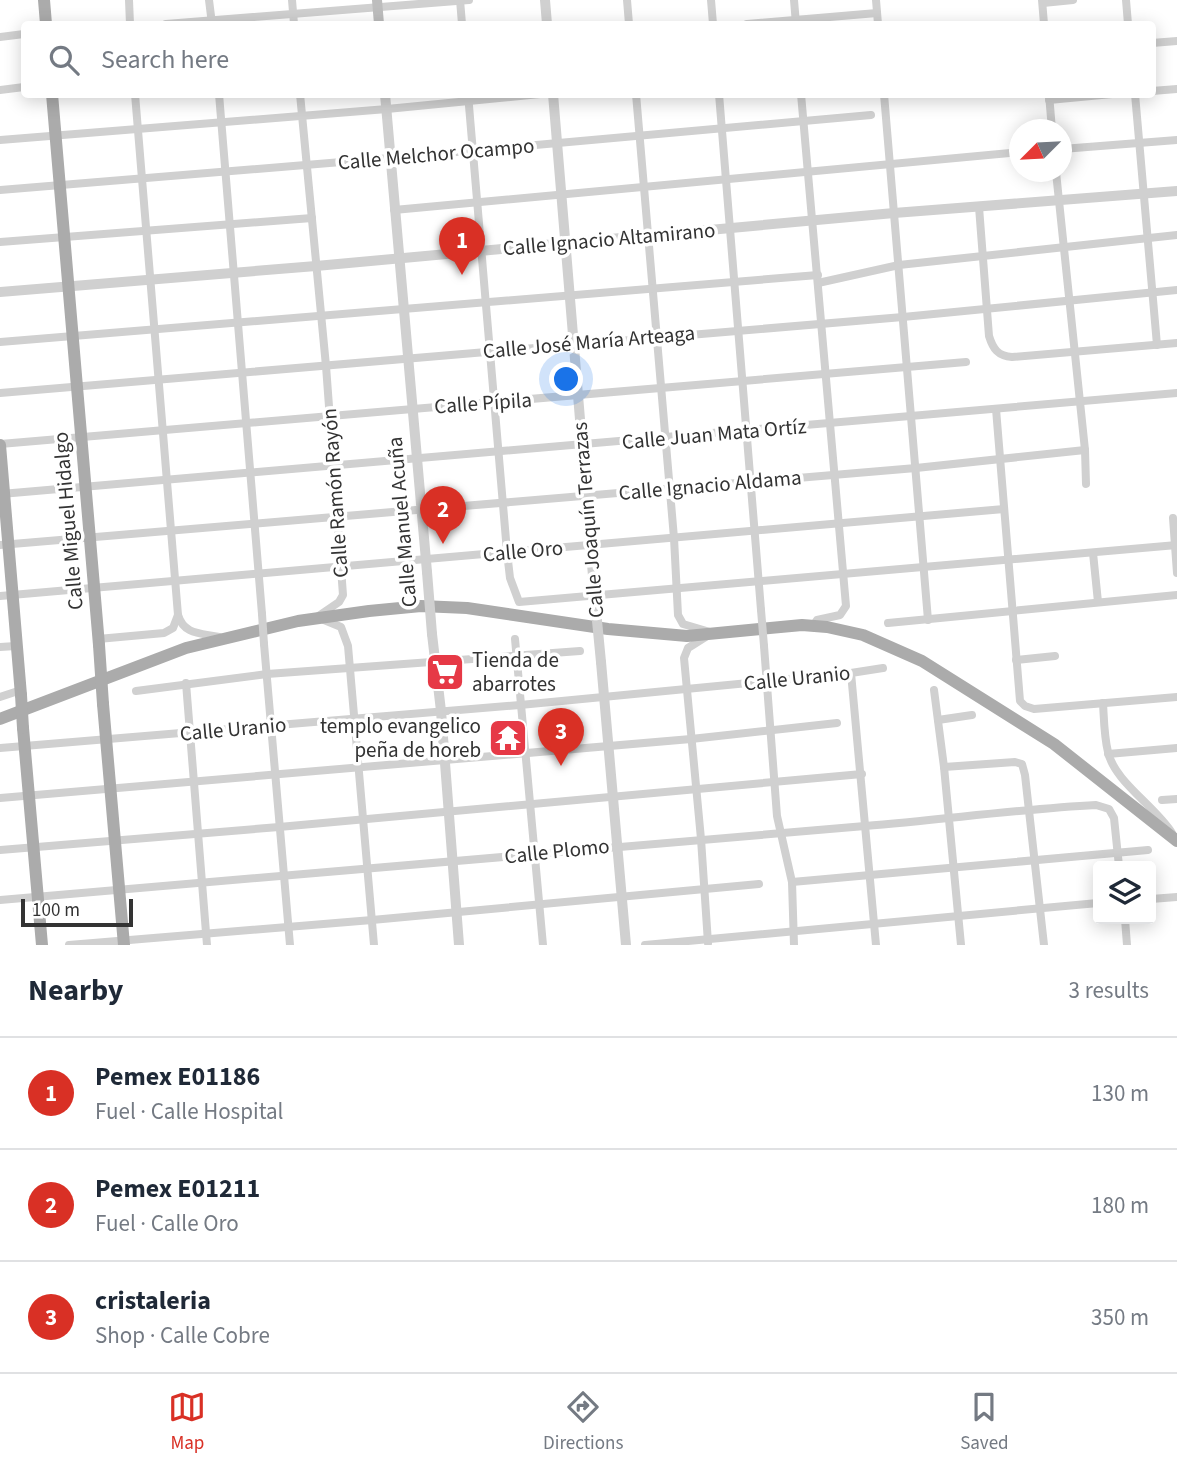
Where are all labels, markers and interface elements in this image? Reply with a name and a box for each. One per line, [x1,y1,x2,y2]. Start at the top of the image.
search box [21,21,1156,98]
icon: search [45,41,83,79]
text: Search here [101,41,229,78]
north arrow [1009,119,1072,182]
street label: Calle Melchor Ocampo [336,130,536,178]
street label: Calle Ignacio Altamirano [501,215,717,263]
pin: 1 [439,217,485,275]
street label: Calle José María Arteaga [482,318,696,366]
your location [549,362,583,396]
street label: Calle Pípila [433,385,533,421]
street label: Calle Ramón Rayón [314,407,356,579]
street label: Calle Juan Mata Ortíz [621,411,808,457]
street label: Calle Joaquín Terrazas [564,421,611,619]
street label: Calle Miguel Hidalgo [45,431,91,611]
street label: Calle Manuel Acuña [380,435,424,609]
street label: Calle Ignacio Aldama [617,462,803,508]
pin: 2 [420,486,466,544]
street label: Calle Oro [482,533,564,569]
place label: Tienda de abarrotes [472,645,559,699]
supermarket icon: Tienda de abarrotes [424,651,466,693]
street label: Calle Uranio [742,657,852,699]
pin: 3 [538,708,584,766]
street label: Calle Uranio [178,709,288,749]
place label: templo evangelico peña de horeb [320,711,481,765]
temple icon: templo evangelico peña de horeb [487,717,529,759]
street label: Calle Plomo [503,831,611,871]
map controls [1093,861,1156,924]
button: layers [1093,861,1156,924]
scale bar [21,896,133,928]
text: 100 m [32,897,80,924]
text: Nearby [28,969,123,1012]
text: 3 results [1069,974,1149,1007]
text: Pemex E01186 [95,1058,260,1095]
text: 1 [45,1077,57,1110]
text: 130 m [1091,1077,1149,1110]
text: Fuel · Calle Hospital [95,1095,283,1128]
text: Pemex E01211 [95,1170,260,1207]
text: 2 [45,1189,57,1222]
text: 180 m [1091,1189,1149,1222]
text: Fuel · Calle Oro [95,1207,239,1240]
text: cristaleria [95,1282,211,1319]
text: 3 [45,1301,57,1334]
text: 350 m [1091,1301,1149,1334]
text: Shop · Calle Cobre [95,1319,270,1352]
tab: Map [168,1388,206,1457]
tab: Directions [543,1388,623,1457]
tab: Saved [960,1388,1009,1457]

